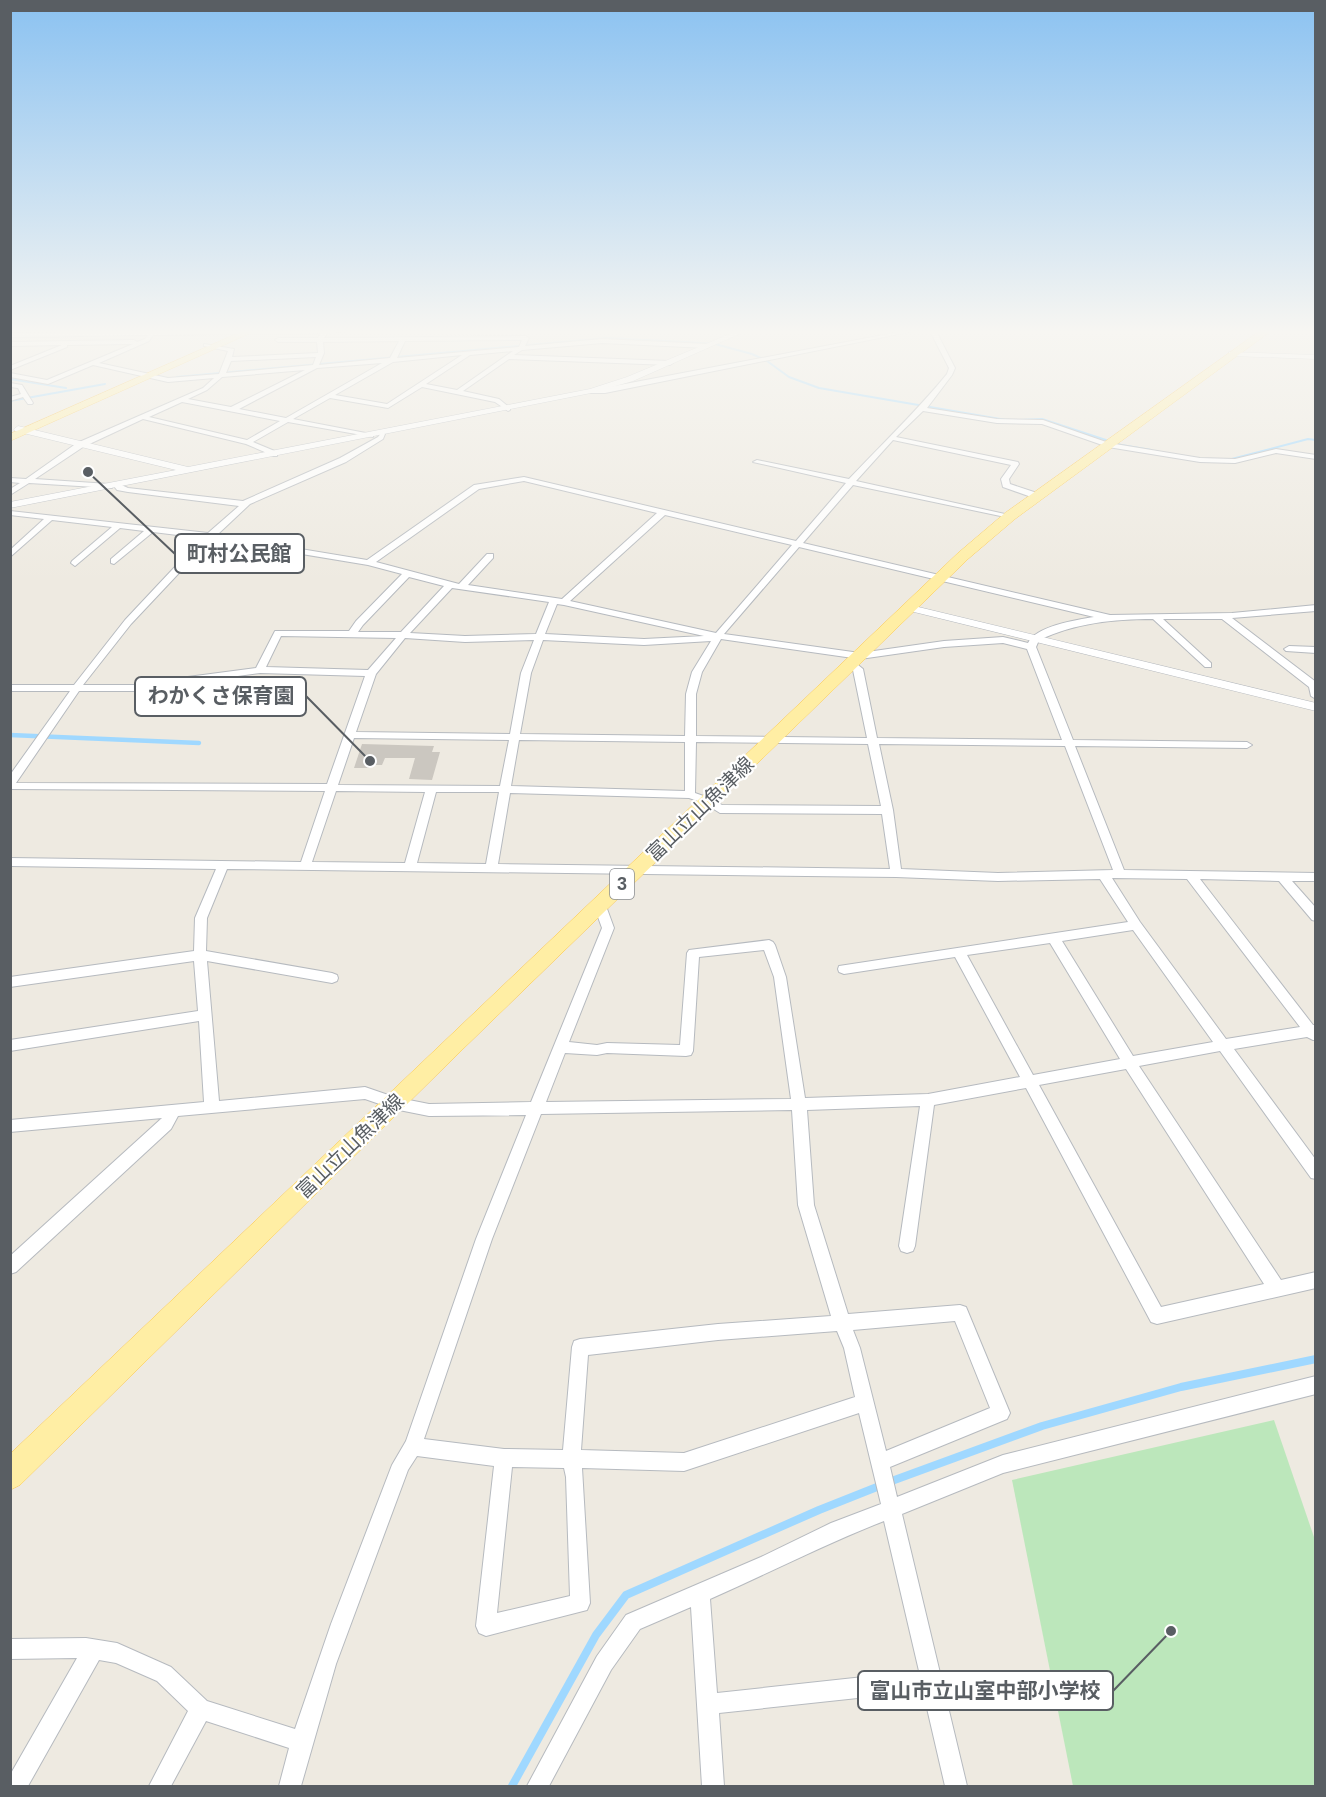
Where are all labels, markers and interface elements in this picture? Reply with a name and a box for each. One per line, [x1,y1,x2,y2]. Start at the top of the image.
callout: 町村公民館 [175,534,304,573]
text: 町村公民館 [187,542,292,565]
callout: わかくさ保育園 [135,677,306,716]
text: わかくさ保育園 [148,684,295,707]
street label: 富山立山魚津線 [642,752,758,866]
road number: 3 [610,869,634,899]
street label: 富山立山魚津線 [292,1089,408,1203]
callout: 富山市立山室中部小学校 [858,1671,1113,1710]
text: 富山市立山室中部小学校 [870,1679,1101,1702]

